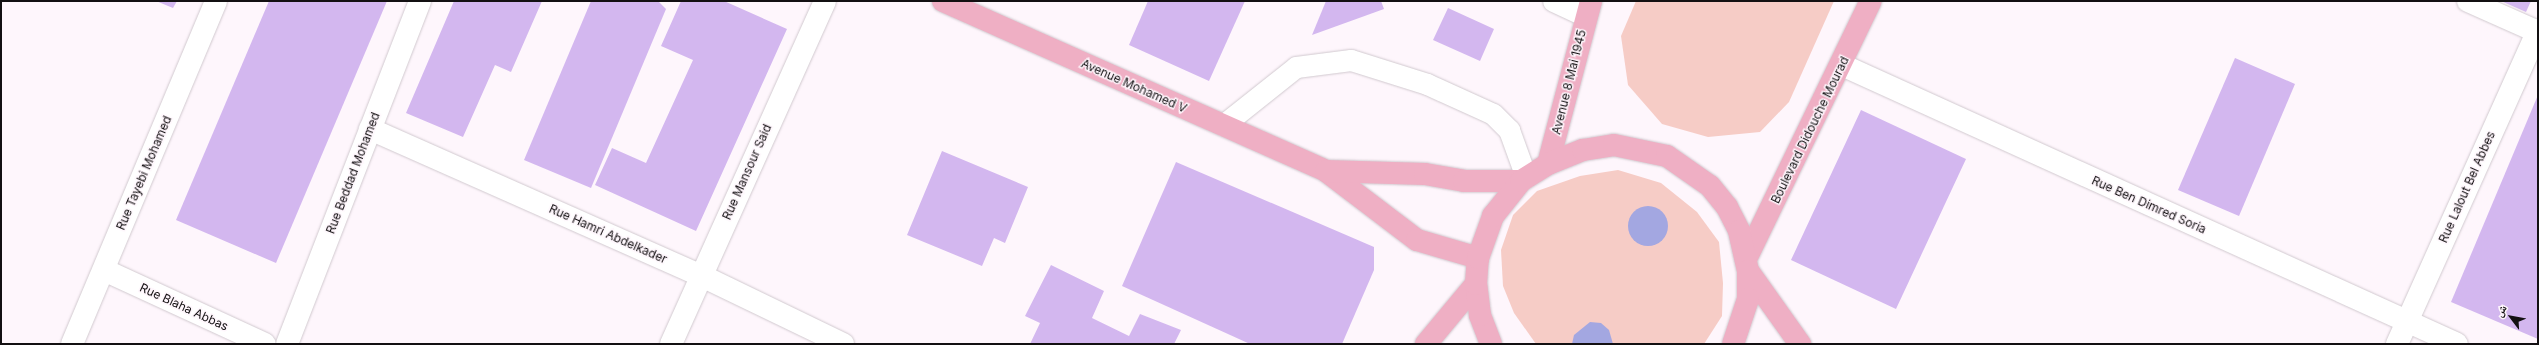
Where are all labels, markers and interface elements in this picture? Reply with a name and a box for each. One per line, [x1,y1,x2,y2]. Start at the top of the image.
street label: Avenue 8 Mai 1945 [1549,28,1589,136]
street label: Boulevard Didouche Mourad [1768,54,1852,206]
street label: Avenue Mohamed V [1079,56,1189,116]
street label: Rue Beddad Mohamed [323,110,383,236]
street label: Rue Tayebi Mohamed [113,114,175,232]
street label: Rue Mansour Said [719,122,775,222]
street label: Rue Lalout Bel Abbes [2436,129,2498,245]
street label: Rue Ben Dimred Soria [2089,173,2209,237]
street label: Rue Hamri Abdelkader [547,202,669,266]
street label: Rue Blaha Abbas [137,280,231,334]
north arrow [2491,297,2531,337]
text: ش [2492,302,2510,319]

